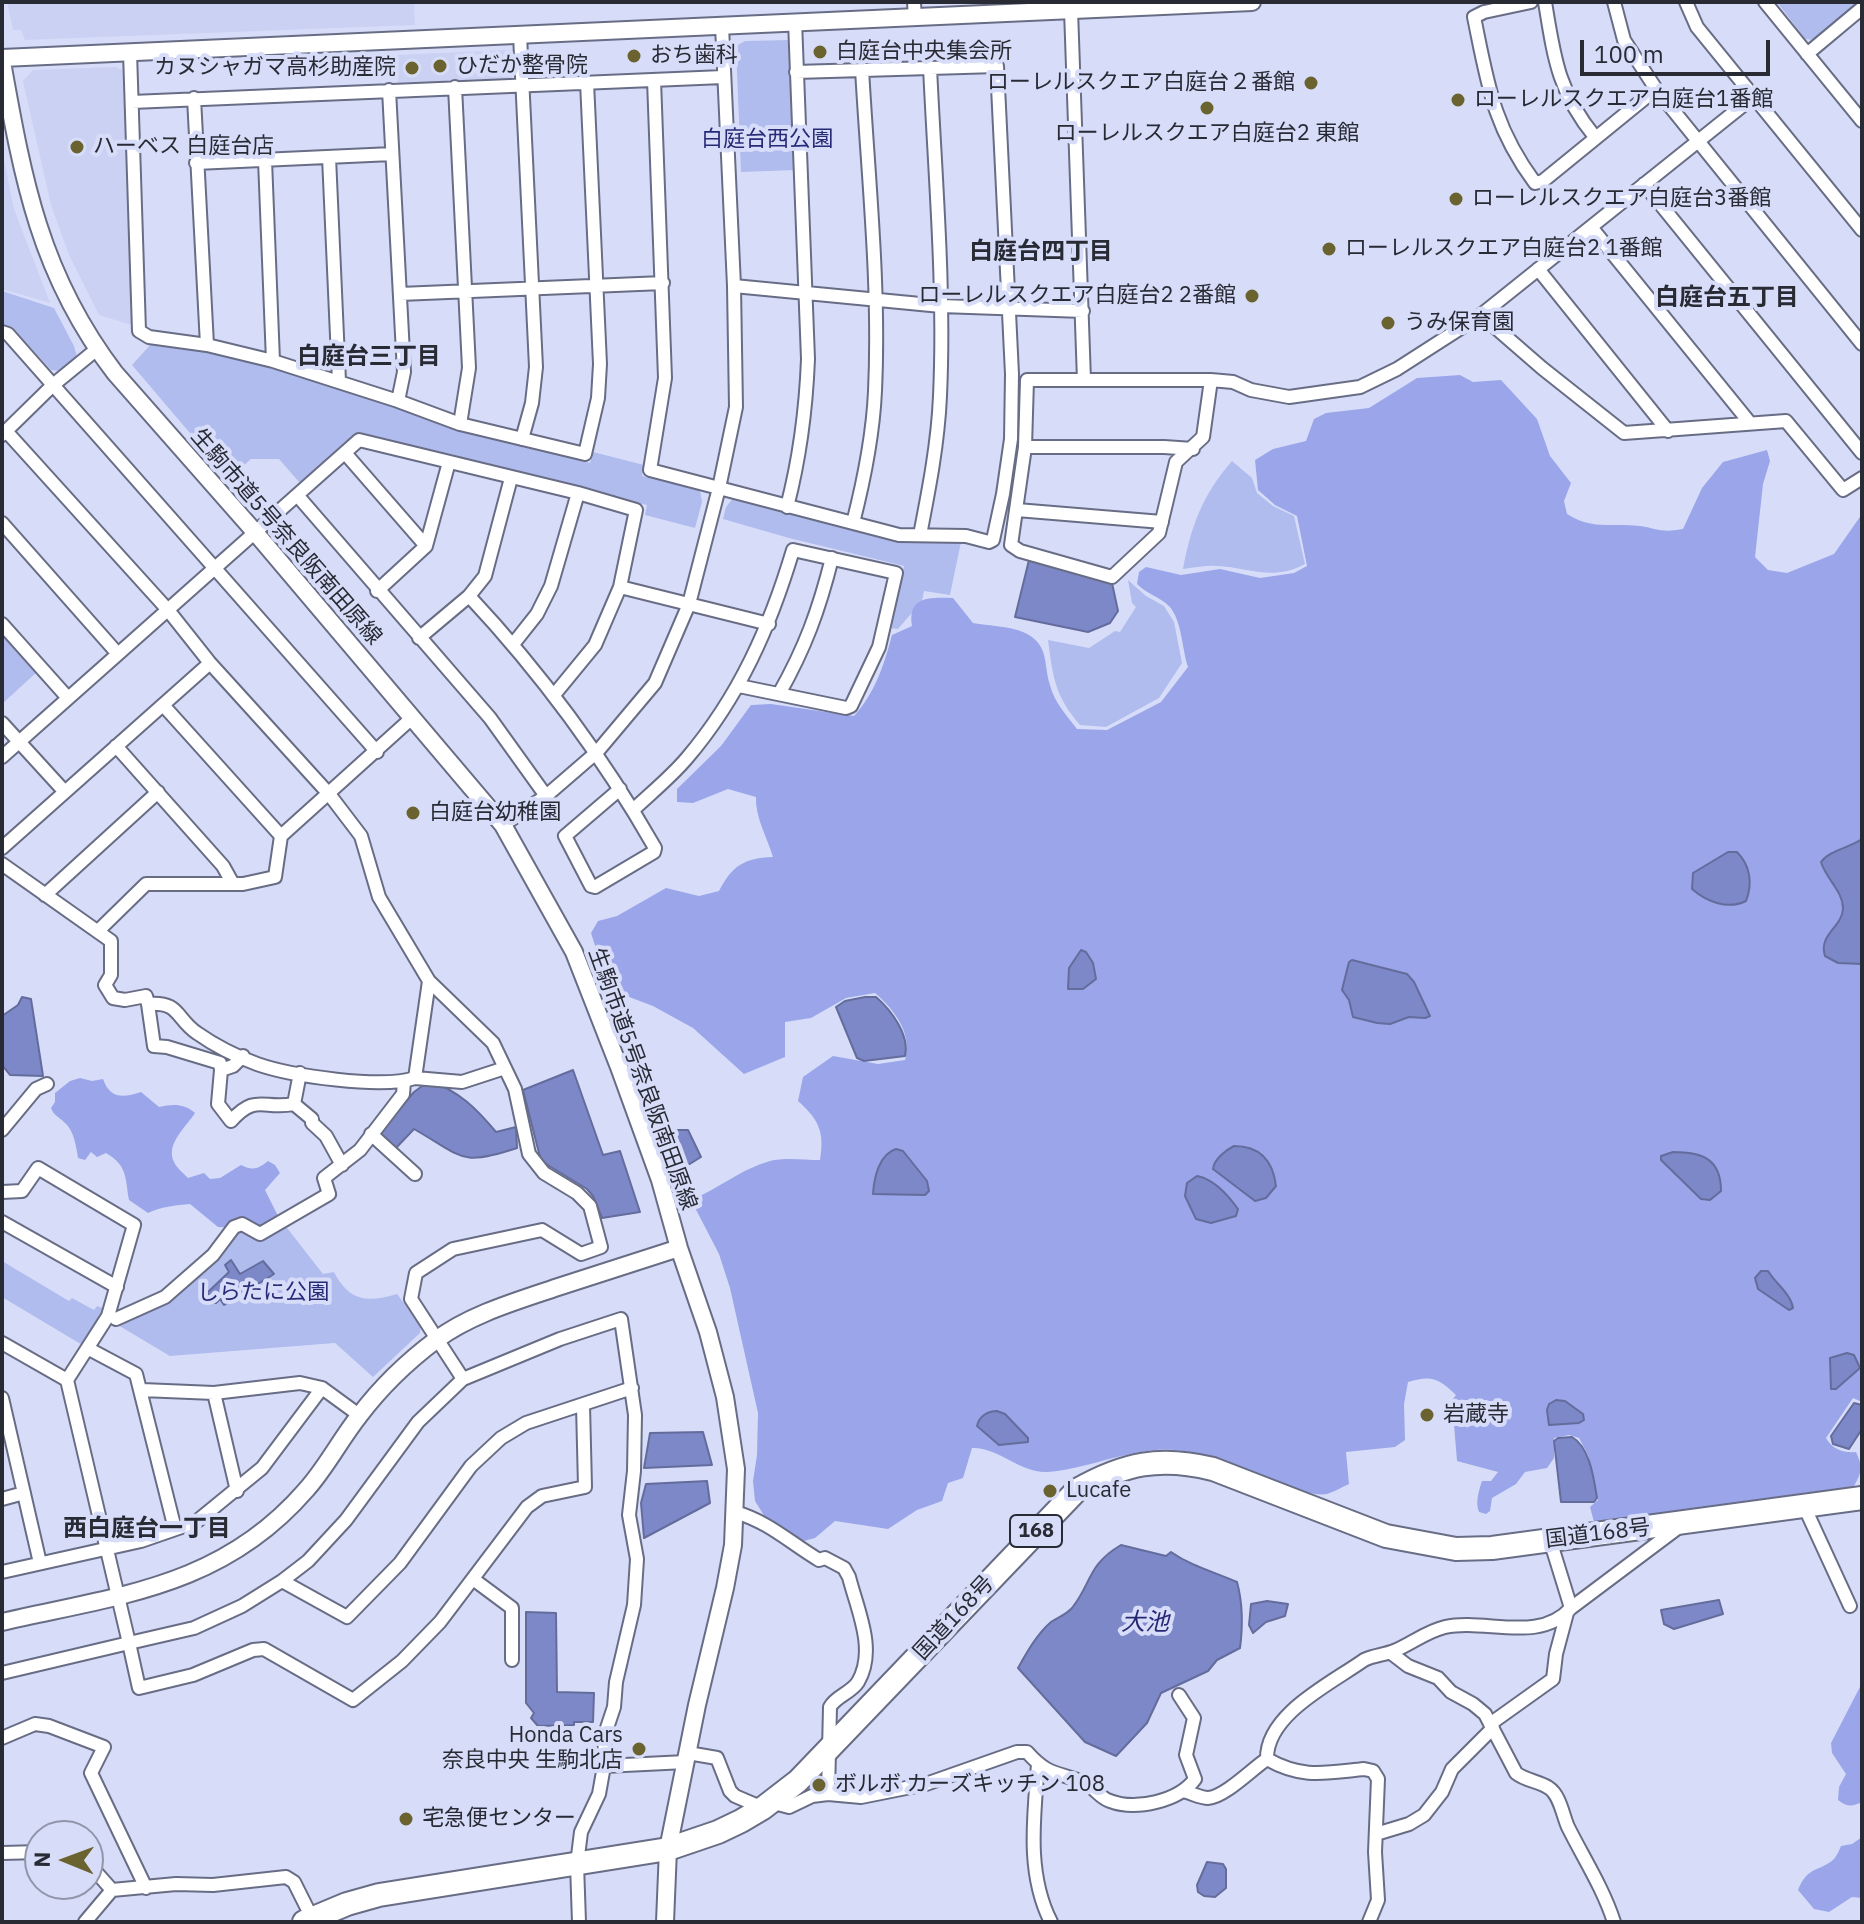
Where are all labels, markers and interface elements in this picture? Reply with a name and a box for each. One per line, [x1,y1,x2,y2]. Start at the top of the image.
scale bar [1584,24,1774,74]
text: 100 m [1594,38,1664,70]
place label: 白庭台中央集会所 [836,39,1012,65]
place label: おち歯科 [650,43,738,69]
marker: 白庭台中央集会所 [811,43,829,61]
marker: おち歯科 [625,47,643,65]
place label: ひだか整骨院 [456,53,588,79]
place label: カヌシャガマ高杉助産院 [154,55,396,81]
marker: ひだか整骨院 [431,57,449,75]
marker: カヌシャガマ高杉助産院 [403,59,421,77]
place label: ローレルスクエア白庭台２番館 [987,70,1295,96]
marker: ローレルスクエア白庭台２番館 [1302,74,1320,92]
place label: ローレルスクエア白庭台1番館 [1474,87,1773,113]
marker: ローレルスクエア白庭台1番館 [1449,91,1467,109]
marker: ローレルスクエア白庭台2 東館 [1198,99,1216,117]
place label: ローレルスクエア白庭台2 東館 [1055,121,1359,147]
park label: 白庭台西公園 [701,127,833,153]
place label: ハーベス 白庭台店 [93,134,274,160]
marker: ハーベス 白庭台店 [68,138,86,156]
place label: ローレルスクエア白庭台3番館 [1472,186,1771,212]
marker: ローレルスクエア白庭台3番館 [1447,190,1465,208]
place label: ローレルスクエア白庭台2 1番館 [1345,236,1663,262]
district label: 白庭台四丁目 [969,238,1113,266]
marker: ローレルスクエア白庭台2 1番館 [1320,240,1338,258]
place label: ローレルスクエア白庭台2 2番館 [918,283,1236,309]
district label: 白庭台五丁目 [1655,284,1799,312]
marker: ローレルスクエア白庭台2 2番館 [1243,287,1261,305]
place label: うみ保育園 [1404,310,1514,336]
marker: うみ保育園 [1379,314,1397,332]
district label: 白庭台三丁目 [297,343,441,371]
street label: 生駒市道5号奈良阪南田原線 [185,424,387,650]
place label: 白庭台幼稚園 [429,800,561,826]
marker: 白庭台幼稚園 [404,804,422,822]
street label: 生駒市道5号奈良阪南田原線 [582,944,702,1214]
park label: しらたに公園 [197,1280,329,1306]
place label: 岩蔵寺 [1443,1402,1509,1428]
marker: 岩蔵寺 [1418,1406,1436,1424]
place label: Lucafe [1066,1478,1131,1504]
marker: Lucafe [1041,1482,1059,1500]
street label: 国道168号 [1544,1514,1652,1554]
district label: 西白庭台一丁目 [63,1515,231,1543]
road number: 168 [1010,1515,1062,1547]
street label: 国道168号 [908,1570,1000,1666]
water label: 大池 [1121,1609,1169,1637]
place label: Honda Cars 奈良中央 生駒北店 [442,1723,623,1774]
marker: Honda Cars 奈良中央 生駒北店 [630,1740,648,1758]
place label: ボルボ カーズキッチン 108 [835,1772,1105,1798]
marker: ボルボ カーズキッチン 108 [810,1776,828,1794]
place label: 宅急便センター [422,1806,576,1832]
marker: 宅急便センター [397,1810,415,1828]
north arrow [24,1820,104,1900]
text: N [27,1851,56,1868]

